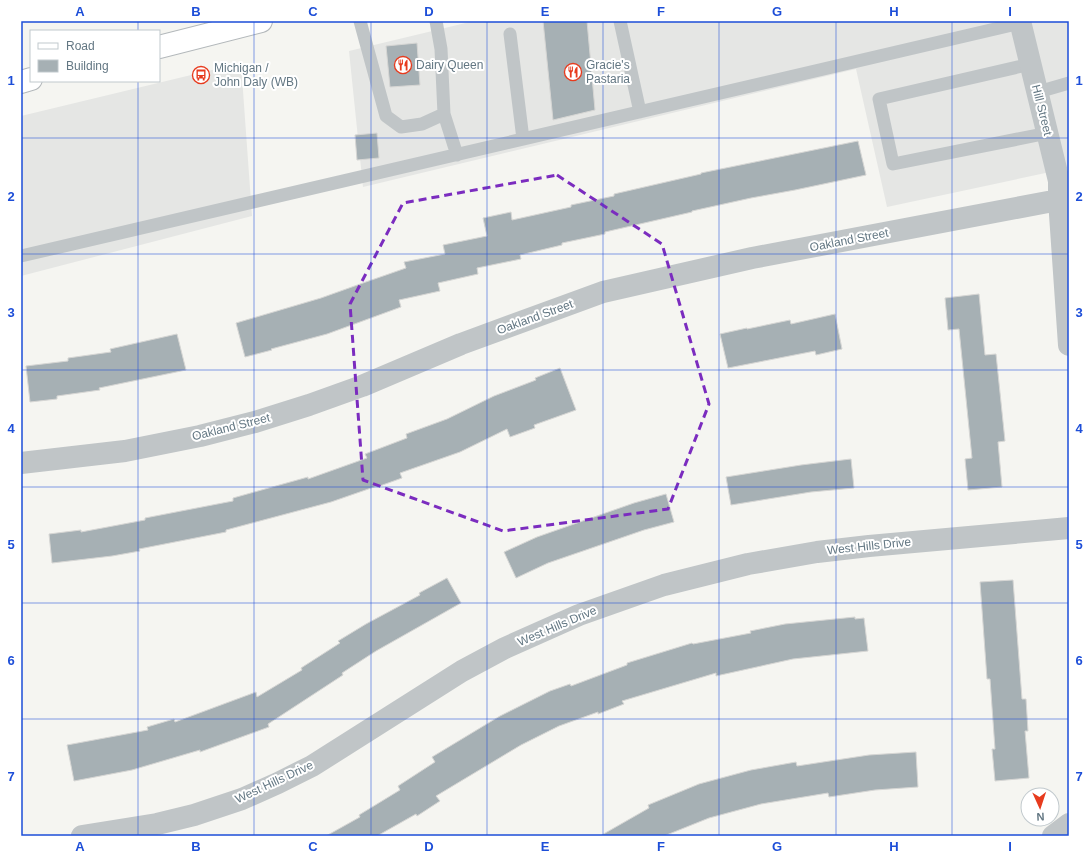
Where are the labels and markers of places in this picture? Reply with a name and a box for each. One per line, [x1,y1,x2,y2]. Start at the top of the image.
restaurant icon: Dairy Queen [393,55,413,75]
place label: Dairy Queen [416,58,483,72]
place label: Gracie's Pastaria [586,58,630,86]
place label: Michigan / John Daly (WB) [214,61,298,89]
restaurant icon: Gracie's Pastaria [563,62,583,82]
bus stop icon: Michigan / John Daly (WB) [191,65,211,85]

